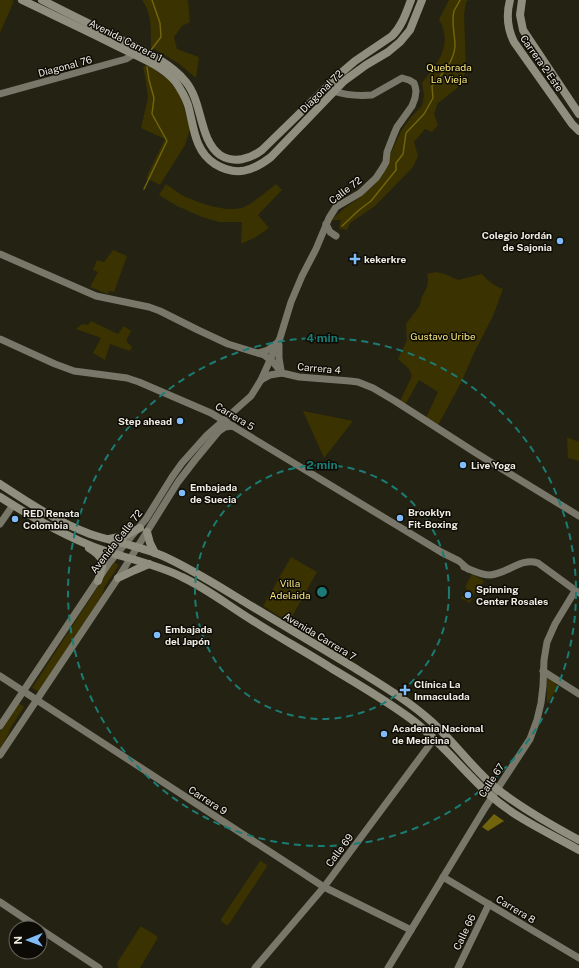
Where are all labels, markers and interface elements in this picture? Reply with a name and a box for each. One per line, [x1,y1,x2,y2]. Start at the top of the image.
street label: Avenida Carrera 1 [87,16,165,64]
street label: Carrera 2 Este [518,32,566,94]
street label: Diagonal 76 [37,53,93,79]
park label: Quebrada La Vieja [426,61,472,85]
street label: Diagonal 72 [297,67,345,115]
street label: Calle 72 [326,174,364,206]
place label: Colegio Jordán de Sajonia [482,229,552,253]
marker: Colegio Jordán de Sajonia [555,236,565,246]
marker: kekerkre [349,253,361,265]
place label: kekerkre [364,253,407,265]
park label: Gustavo Uribe [410,330,476,342]
text: 4 min [306,331,338,345]
street label: Carrera 4 [297,360,341,376]
street label: Carrera 5 [213,400,257,432]
place label: Step ahead [118,415,172,427]
marker: Step ahead [175,416,185,426]
text: 2 min [306,458,338,472]
place label: Live Yoga [471,459,516,471]
marker: Live Yoga [458,460,468,470]
place label: Embajada de Suecia [190,481,238,505]
marker: Embajada de Suecia [177,488,187,498]
place label: Brooklyn Fit-Boxing [408,506,458,530]
place label: RED Renata Colombia [23,507,80,531]
street label: Avenida Calle 72 [87,507,145,575]
marker: Brooklyn Fit-Boxing [395,513,405,523]
marker: RED Renata Colombia [10,514,20,524]
park label: Villa Adelaida [269,577,311,601]
place label: Spinning Center Rosales [476,583,548,607]
centre of rings [315,585,329,599]
marker: Spinning Center Rosales [463,590,473,600]
street label: Avenida Carrera 7 [281,610,359,662]
place label: Embajada del Japón [165,623,213,647]
marker: Embajada del Japón [152,630,162,640]
place label: Clínica La Inmaculada [414,678,470,702]
marker: Clínica La Inmaculada [399,684,411,696]
place label: Academia Nacional de Medicina [392,722,484,746]
marker: Academia Nacional de Medicina [379,729,389,739]
street label: Calle 67 [476,761,506,799]
street label: Carrera 9 [186,783,230,817]
street label: Calle 69 [323,831,355,869]
street label: Carrera 8 [494,893,538,925]
street label: Calle 66 [450,912,478,952]
north arrow [8,920,48,960]
text: N [12,936,24,945]

